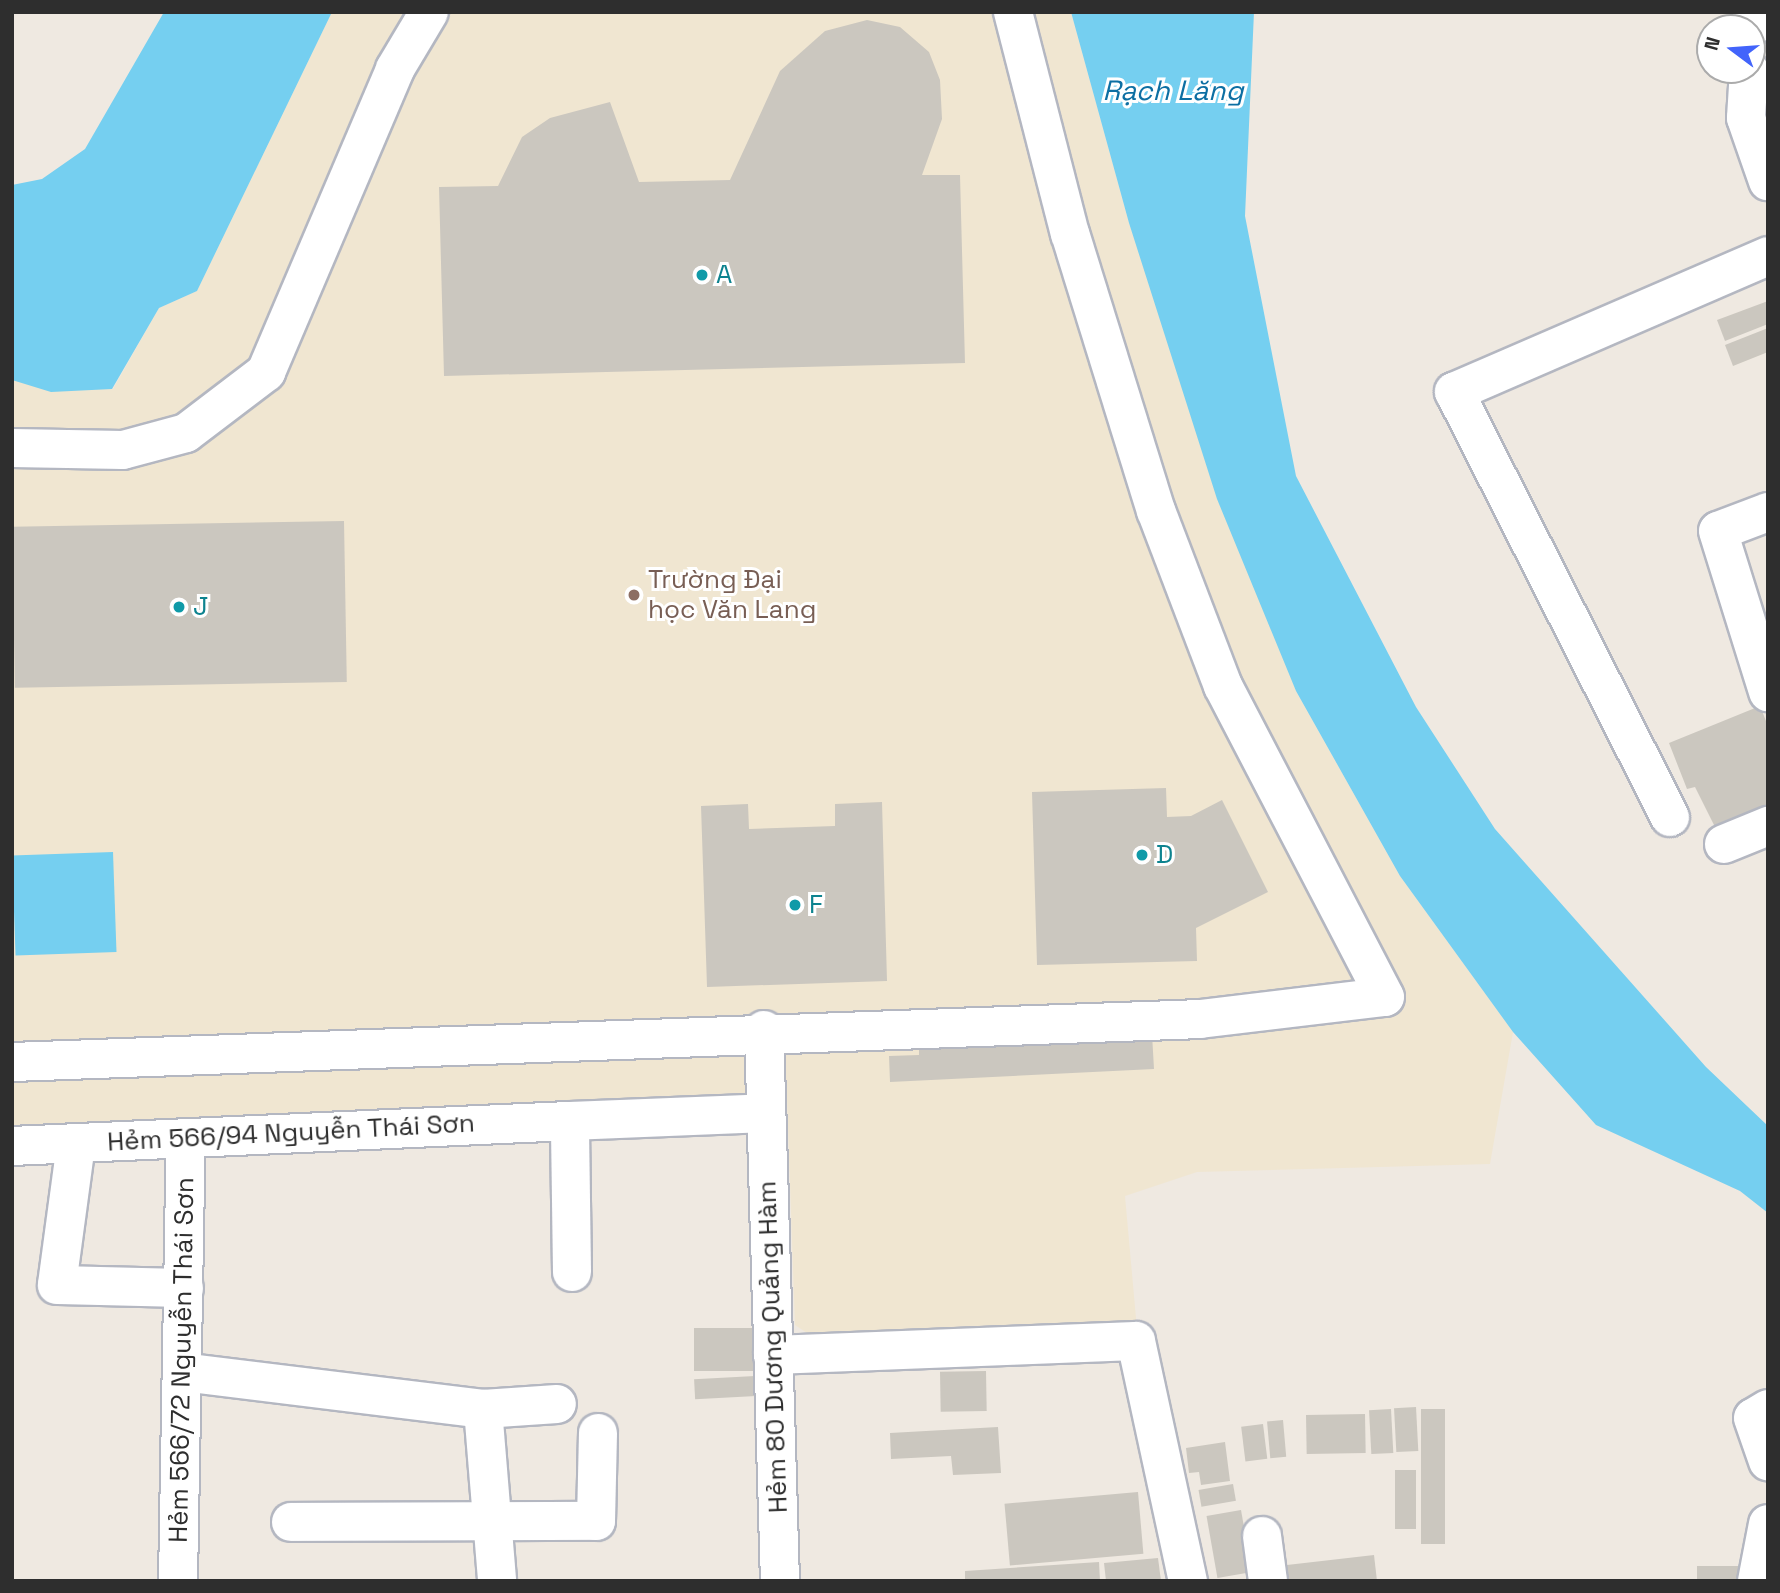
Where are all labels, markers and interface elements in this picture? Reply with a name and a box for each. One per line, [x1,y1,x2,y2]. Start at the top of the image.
north arrow [1696,14,1766,84]
text: N [1698,34,1726,53]
water label: Rạch Lăng [1102,73,1244,107]
place label: A [716,259,732,291]
marker: A [694,267,710,283]
place label: Trường Đại học Văn Lang [648,564,817,626]
marker: Trường Đại học Văn Lang [626,587,642,603]
place label: J [193,591,208,623]
marker: J [171,599,187,615]
place label: D [1156,839,1173,871]
marker: D [1134,847,1150,863]
place label: F [809,889,823,921]
marker: F [787,897,803,913]
street label: Hẻm 566/94 Nguyễn Thái Sơn [106,1108,476,1158]
street label: Hẻm 566/72 Nguyễn Thái Sơn [163,1176,201,1544]
street label: Hẻm 80 Dương Quảng Hàm [752,1180,794,1514]

